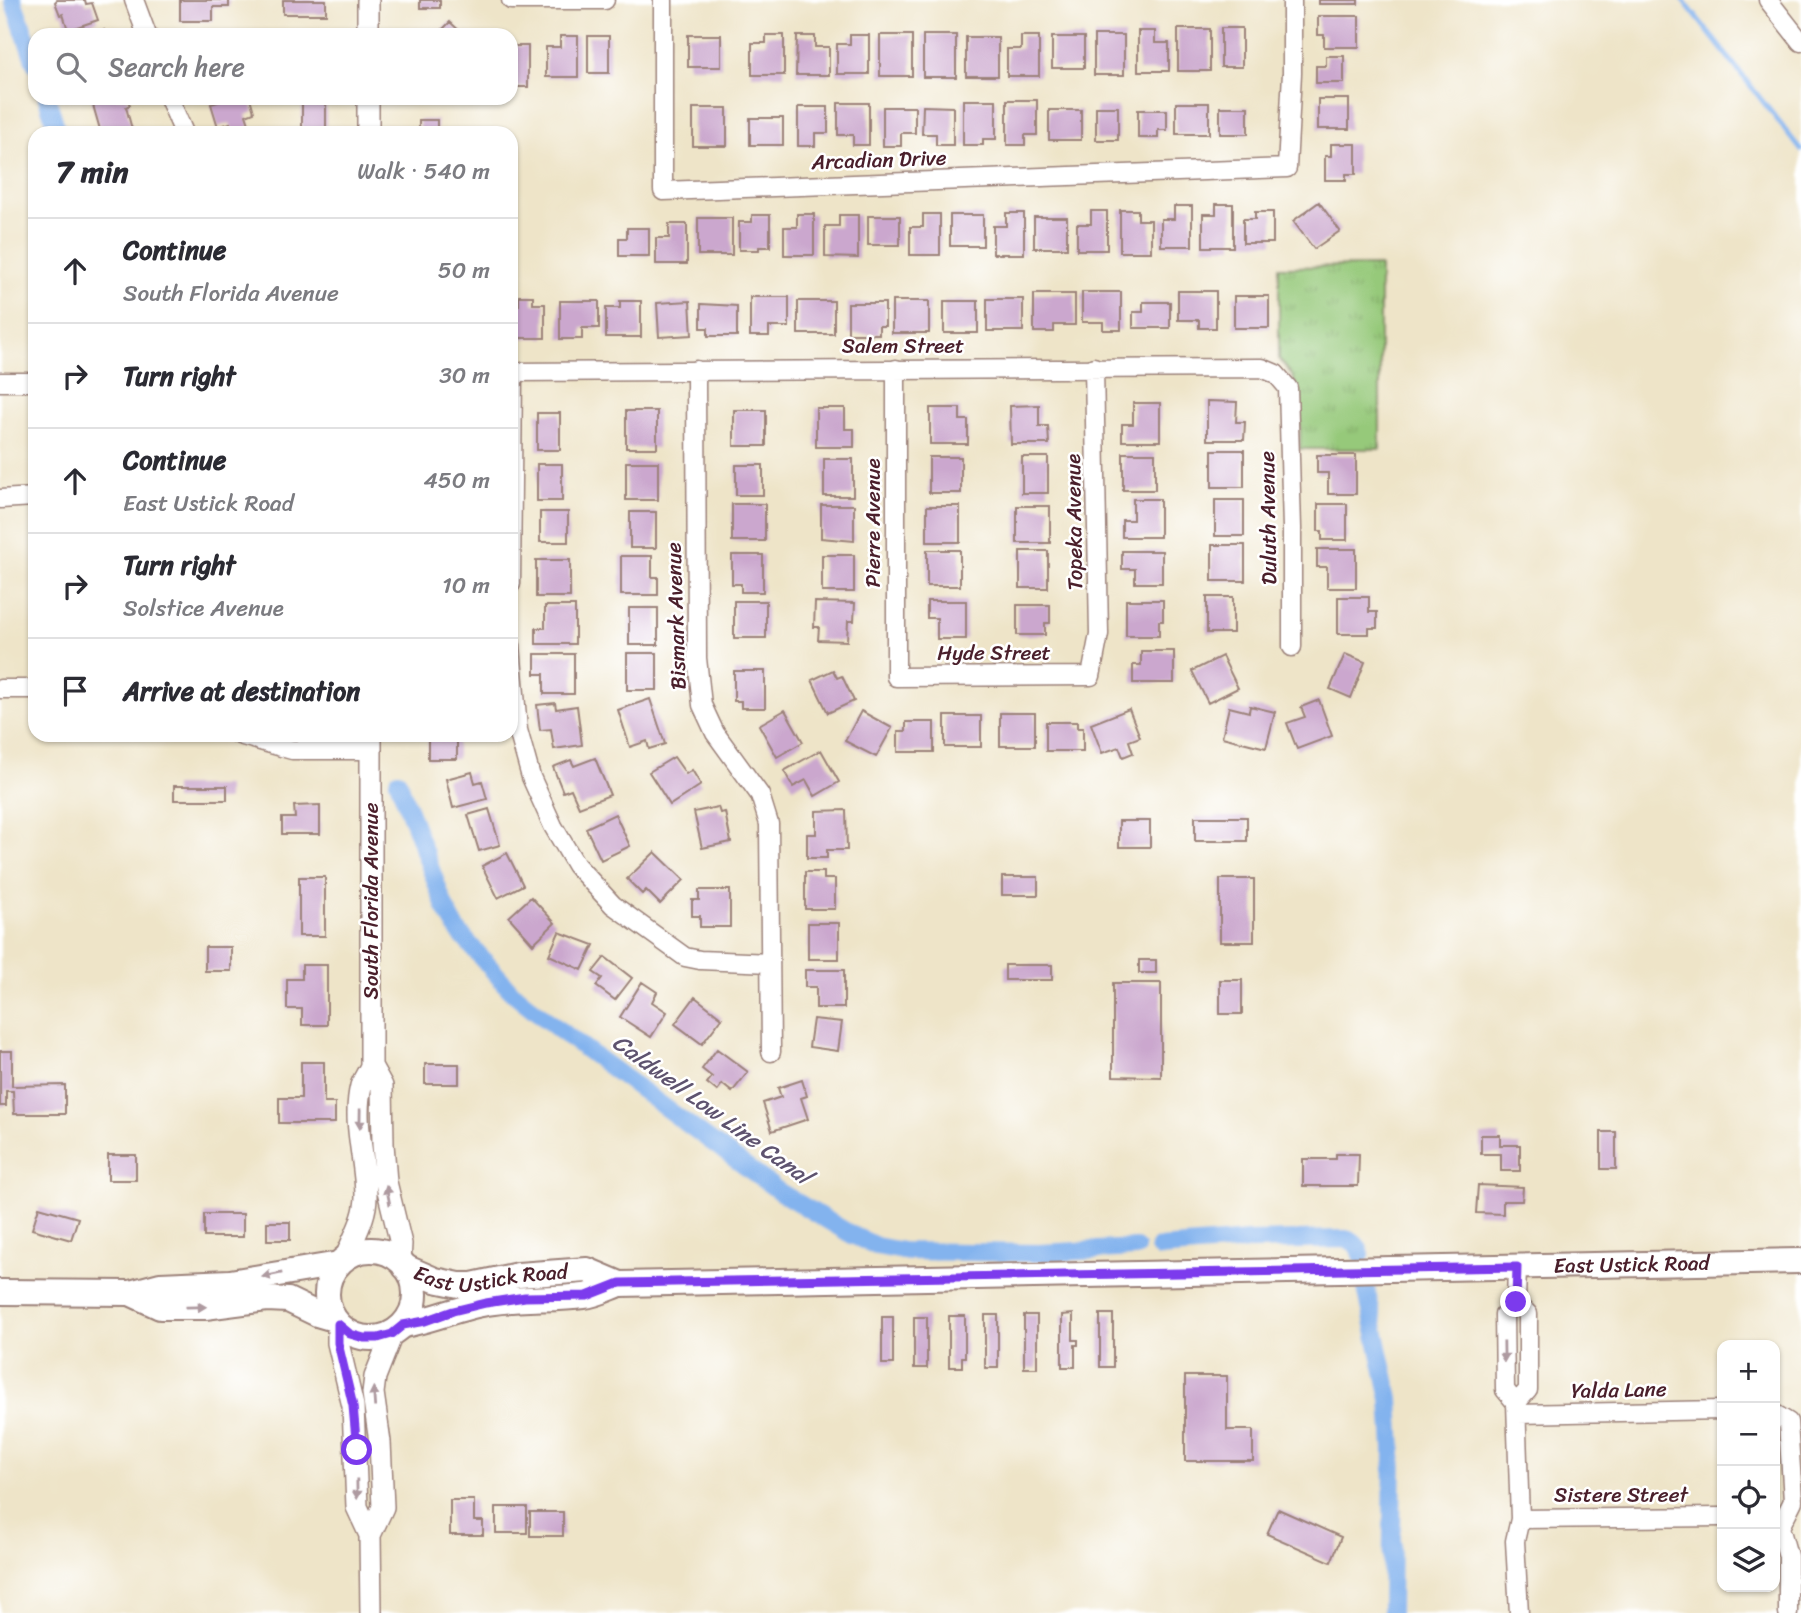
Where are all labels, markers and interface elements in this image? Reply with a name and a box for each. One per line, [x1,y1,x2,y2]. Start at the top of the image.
search box [28,28,518,105]
text: Search here [108,44,245,90]
icon: search [52,48,90,86]
street label: Arcadian Drive [810,139,947,181]
text: 7 min [56,145,128,199]
text: Walk · 540 m [357,151,490,192]
text: Continue [123,227,226,273]
text: 50 m [438,250,490,291]
icon: ahead [56,252,94,290]
text: South Florida Avenue [123,273,339,314]
street label: Salem Street [842,327,964,365]
text: Turn right [123,353,236,399]
text: 30 m [439,355,490,396]
icon: right [56,357,94,395]
text: Continue [123,437,226,483]
street label: Duluth Avenue [1248,451,1288,585]
street label: Topeka Avenue [1054,453,1094,591]
street label: Pierre Avenue [854,458,892,588]
text: 450 m [423,460,490,501]
icon: ahead [56,462,94,500]
text: East Ustick Road [123,483,294,524]
street label: Bismark Avenue [654,541,698,690]
text: Turn right [123,542,236,588]
text: 10 m [442,565,490,606]
icon: right [56,567,94,605]
text: Solstice Avenue [123,588,284,629]
street label: Hyde Street [937,634,1051,672]
text: Arrive at destination [123,668,360,714]
icon: arrive [56,672,94,710]
street label: South Florida Avenue [352,802,390,1000]
water label: Caldwell Low Line Canal [603,1023,825,1199]
one-way arrow [354,1108,366,1130]
one-way arrow [383,1184,394,1206]
street label: East Ustick Road [1553,1244,1712,1285]
street label: East Ustick Road [408,1252,571,1304]
one-way arrow [261,1270,283,1281]
route end [1500,1286,1531,1317]
one-way arrow [185,1301,207,1313]
map controls [1717,1340,1780,1592]
button: + [1717,1340,1780,1403]
one-way arrow [1499,1342,1510,1364]
street label: Yalda Lane [1571,1370,1667,1410]
one-way arrow [369,1386,380,1408]
button: − [1717,1403,1780,1466]
route start [341,1434,372,1465]
button: locate [1717,1466,1780,1529]
street label: Sistere Street [1554,1476,1689,1514]
one-way arrow [351,1478,363,1500]
button: layers [1717,1529,1780,1592]

